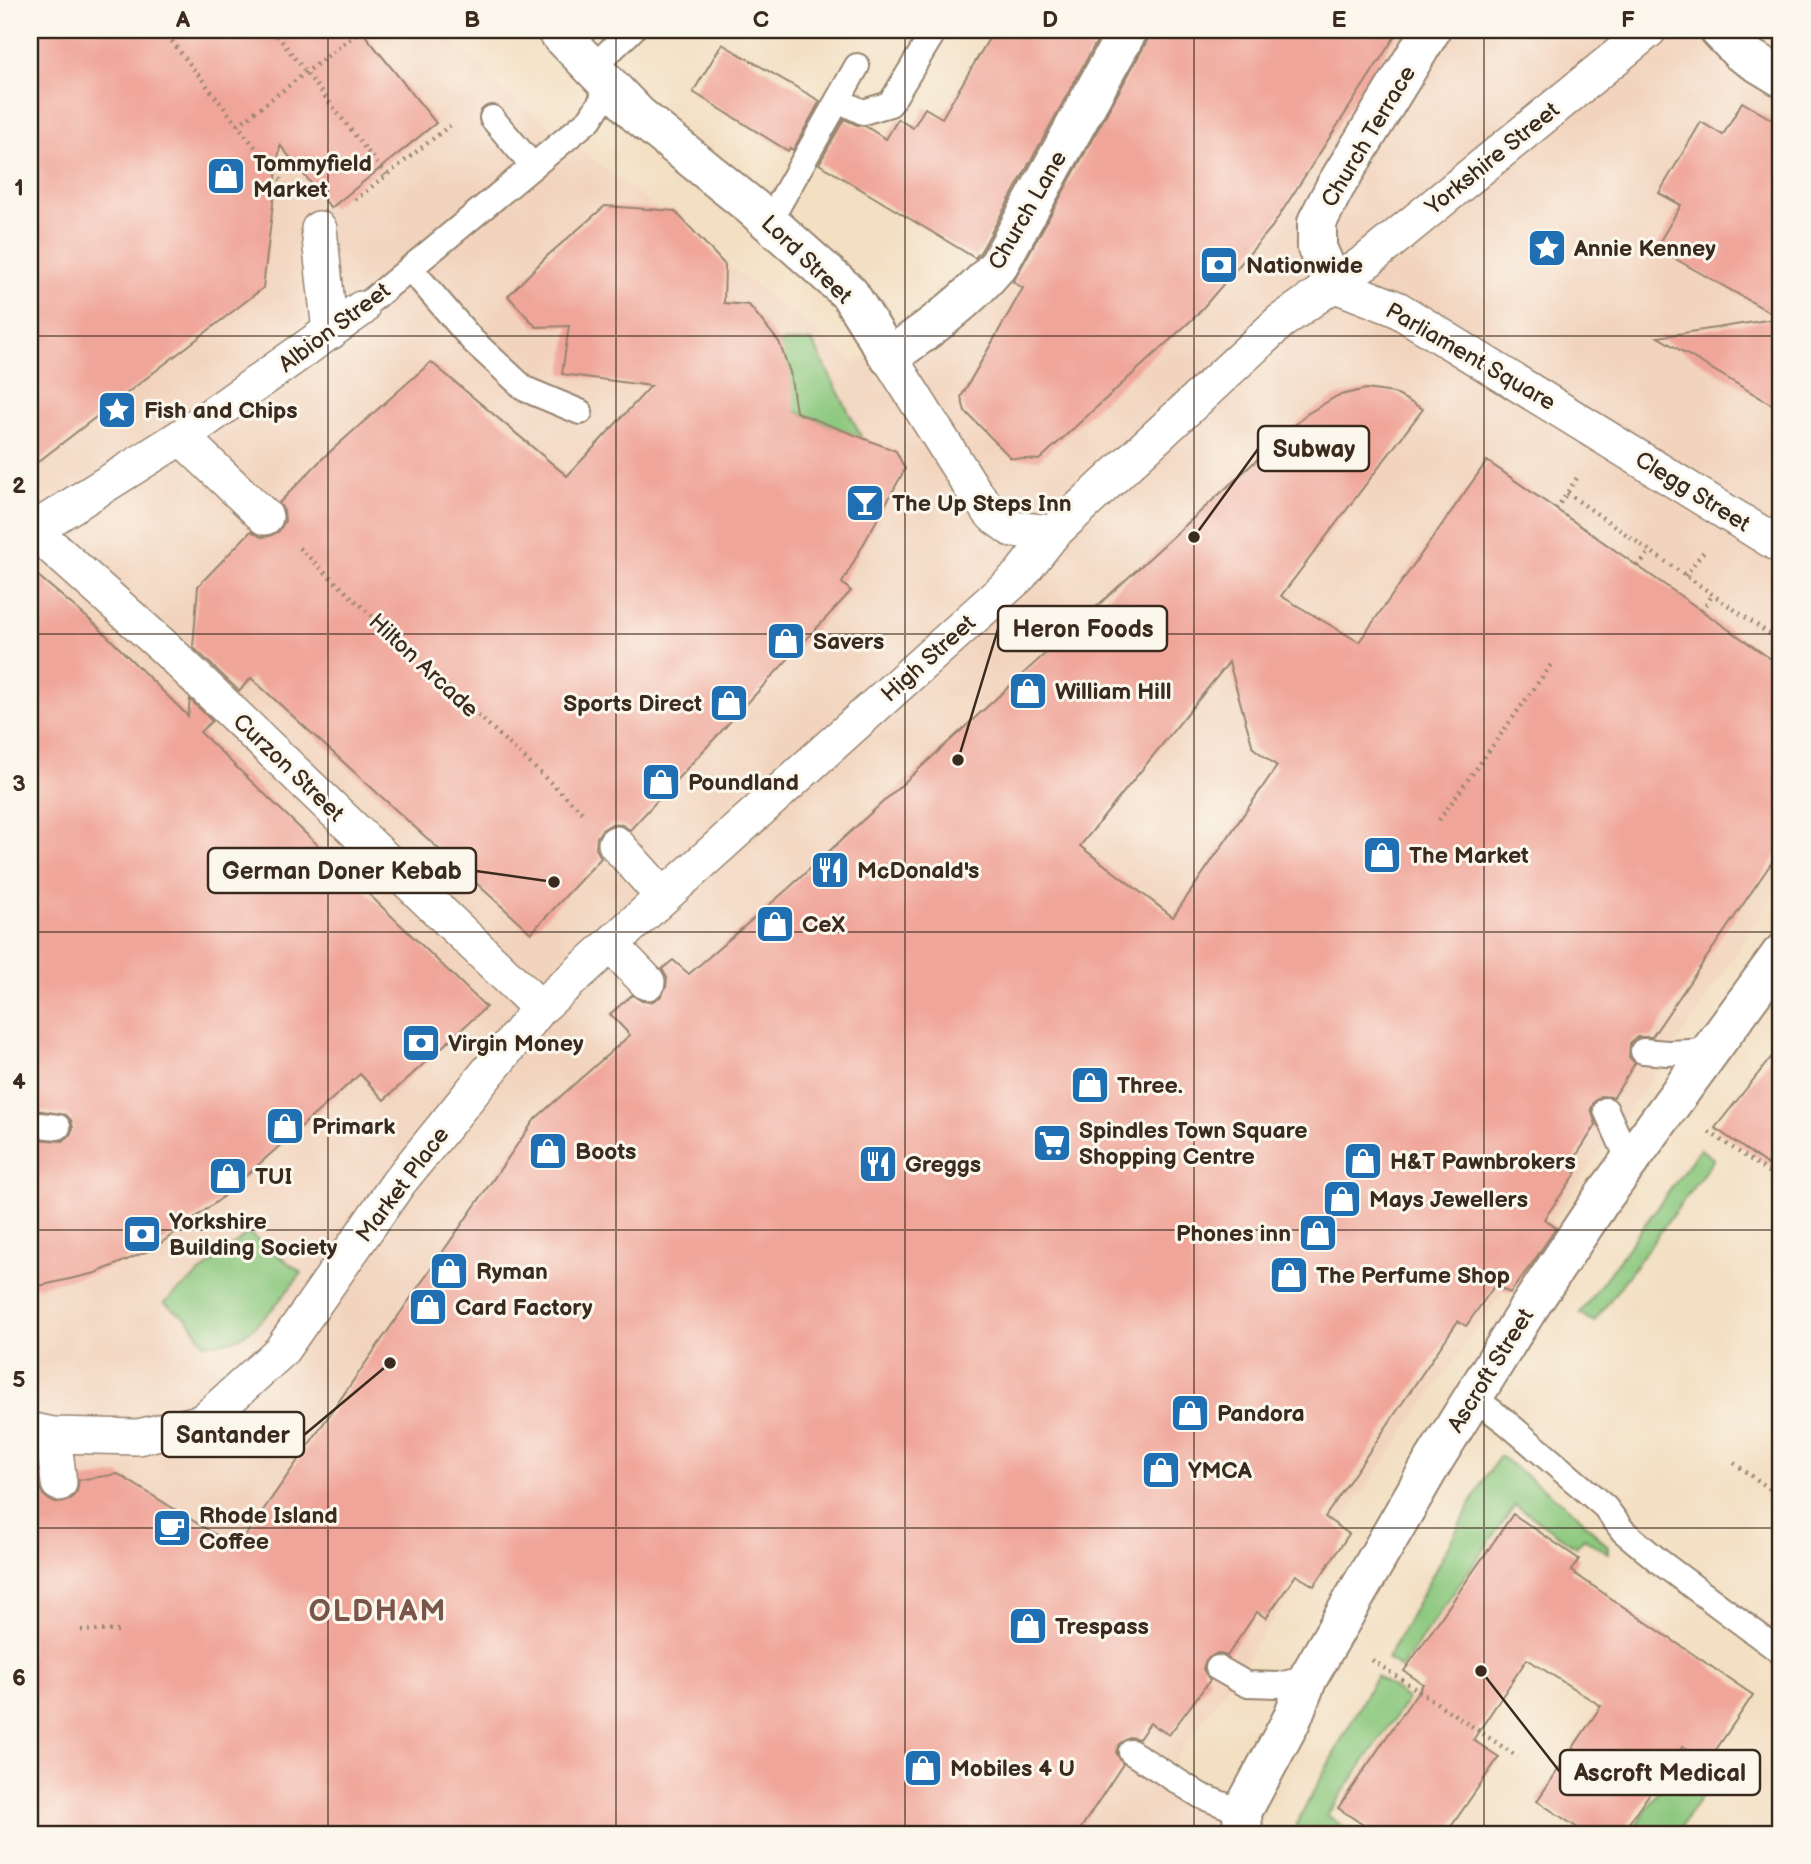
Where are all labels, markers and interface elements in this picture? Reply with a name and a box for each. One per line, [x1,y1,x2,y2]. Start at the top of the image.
text: A [175,6,191,34]
text: B [464,6,480,34]
text: C [753,6,769,34]
text: D [1042,6,1058,34]
text: E [1332,6,1347,34]
text: F [1621,6,1635,34]
street label: Church Terrace [1316,61,1422,212]
street label: Yorkshire Street [1419,96,1565,222]
street label: Church Lane [983,146,1073,275]
place label: Tommyfield Market [253,150,372,204]
shop icon: Tommyfield Market [205,155,247,197]
text: 1 [14,174,24,202]
street label: Lord Street [755,210,858,310]
place icon: Annie Kenney [1526,227,1568,269]
place label: Annie Kenney [1573,235,1716,263]
bank icon: Nationwide [1198,244,1240,286]
place label: Nationwide [1246,252,1363,280]
street label: Albion Street [273,277,396,379]
street label: Parliament Square [1381,297,1560,417]
place icon: Fish and Chips [96,389,138,431]
place label: Fish and Chips [144,397,298,425]
callout: Subway [1258,426,1369,471]
text: Subway [1273,435,1355,464]
street label: Clegg Street [1630,445,1755,538]
text: 2 [12,472,26,500]
bar icon: The Up Steps Inn [844,482,886,524]
place label: The Up Steps Inn [892,490,1072,518]
callout: Heron Foods [998,606,1167,651]
street label: Hilton Arcade [363,608,484,724]
street label: High Street [876,609,982,708]
text: Heron Foods [1012,615,1154,644]
shop icon: Savers [765,620,807,662]
place label: Savers [813,628,884,656]
shop icon: William Hill [1007,670,1049,712]
place label: William Hill [1055,678,1172,706]
shop icon: Sports Direct [708,682,750,724]
place label: Sports Direct [563,690,702,718]
street label: Curzon Street [227,708,350,828]
shop icon: Poundland [640,761,682,803]
place label: Poundland [688,769,799,797]
text: 3 [12,770,26,798]
shop icon: The Market [1361,834,1403,876]
place label: The Market [1409,842,1529,870]
callout: German Doner Kebab [208,848,476,893]
restaurant icon: McDonald's [809,849,851,891]
text: German Doner Kebab [222,857,462,886]
place label: McDonald's [857,857,979,885]
shop icon: CeX [754,903,796,945]
place label: CeX [802,911,846,939]
bank icon: Virgin Money [400,1022,442,1064]
place label: Virgin Money [448,1030,584,1058]
shop icon: Three. [1069,1064,1111,1106]
text: 4 [12,1068,26,1096]
place label: Three. [1117,1072,1183,1100]
shop icon: Primark [264,1105,306,1147]
place label: Primark [312,1113,395,1141]
place label: Spindles Town Square Shopping Centre [1079,1117,1308,1171]
street label: Market Place [350,1121,455,1248]
supermarket icon: Spindles Town Square Shopping Centre [1031,1122,1073,1164]
shop icon: Boots [527,1130,569,1172]
place label: Boots [575,1138,636,1166]
shop icon: H&T Pawnbrokers [1342,1140,1384,1182]
restaurant icon: Greggs [857,1143,899,1185]
place label: H&T Pawnbrokers [1390,1148,1576,1176]
place label: Greggs [905,1151,981,1179]
shop icon: TUI [207,1155,249,1197]
place label: TUI [255,1163,292,1191]
shop icon: Mays Jewellers [1321,1178,1363,1220]
place label: Mays Jewellers [1369,1186,1528,1214]
place label: Yorkshire Building Society [169,1208,338,1262]
shop icon: Phones inn [1297,1212,1339,1254]
bank icon: Yorkshire Building Society [121,1213,163,1255]
place label: Phones inn [1176,1220,1291,1248]
shop icon: Ryman [428,1250,470,1292]
shop icon: The Perfume Shop [1268,1254,1310,1296]
place label: Ryman [476,1258,548,1286]
place label: The Perfume Shop [1316,1262,1510,1290]
shop icon: Card Factory [407,1286,449,1328]
place label: Card Factory [455,1294,593,1322]
street label: Ascroft Street [1442,1303,1540,1438]
text: 5 [12,1366,26,1394]
shop icon: Pandora [1169,1392,1211,1434]
place label: Pandora [1217,1400,1305,1428]
callout: Santander [162,1412,304,1457]
text: Santander [176,1421,290,1450]
shop icon: YMCA [1140,1449,1182,1491]
place label: YMCA [1188,1457,1253,1485]
place label: Rhode Island Coffee [199,1502,338,1556]
cafe icon: Rhode Island Coffee [151,1507,193,1549]
district label: OLDHAM [309,1594,447,1630]
shop icon: Trespass [1007,1605,1049,1647]
place label: Trespass [1055,1613,1149,1641]
text: 6 [12,1664,26,1692]
shop icon: Mobiles 4 U [902,1747,944,1789]
callout: Ascroft Medical [1560,1750,1760,1795]
place label: Mobiles 4 U [950,1755,1075,1783]
text: Ascroft Medical [1573,1759,1746,1788]

